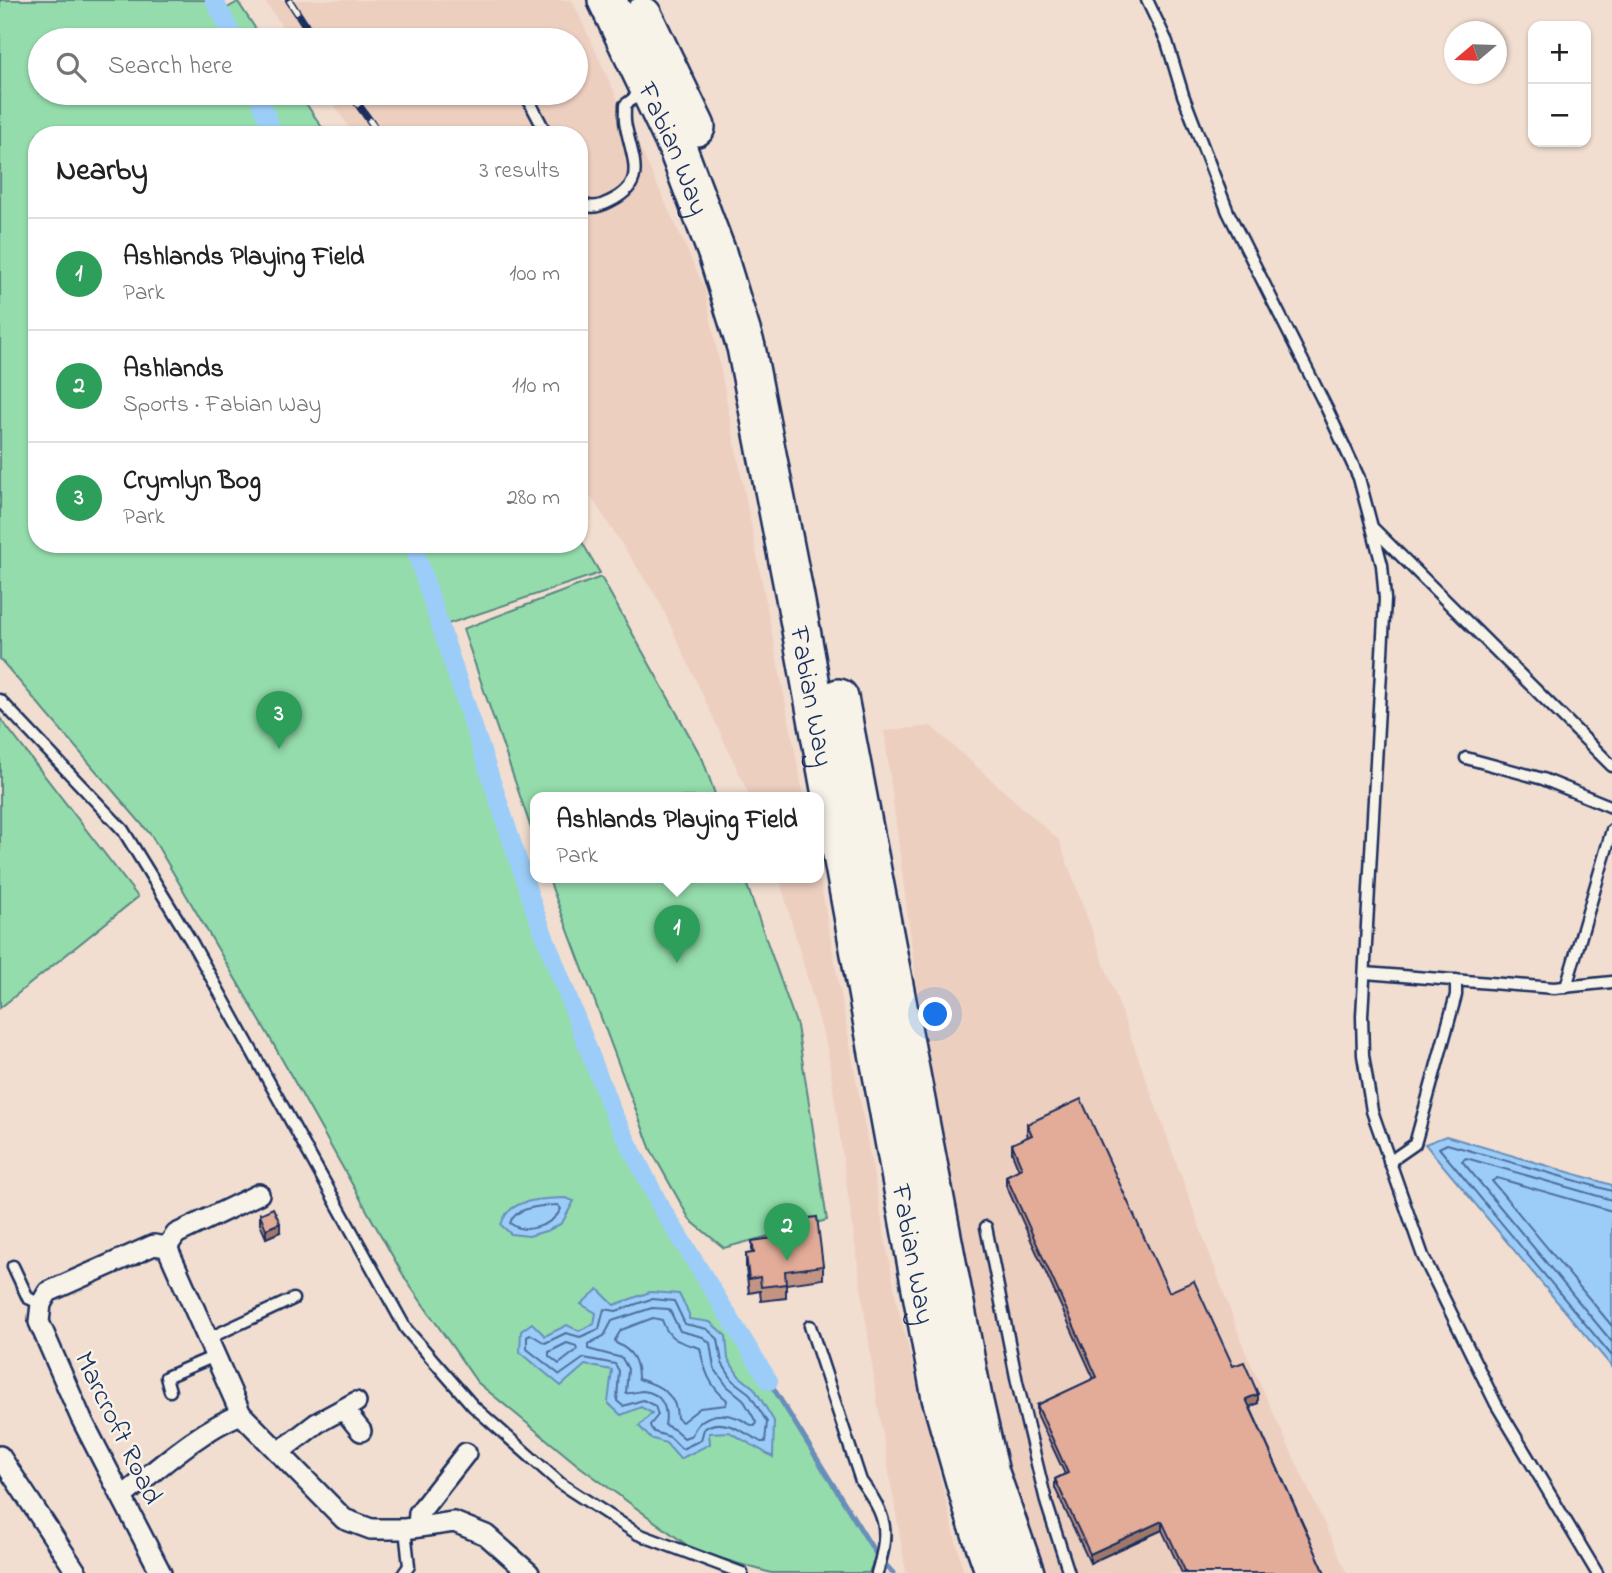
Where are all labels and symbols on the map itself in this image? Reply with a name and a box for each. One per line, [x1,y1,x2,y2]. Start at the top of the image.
north arrow [1444,21,1507,84]
street label: Fabian Way [625,75,718,222]
street label: Fabian Way [777,622,842,770]
pin: 3 [256,691,302,749]
pin: 1 [654,905,700,963]
your location [918,997,952,1031]
street label: Fabian Way [878,1180,944,1328]
pin: 2 [764,1203,810,1261]
street label: Marcroft Road [62,1345,172,1512]

